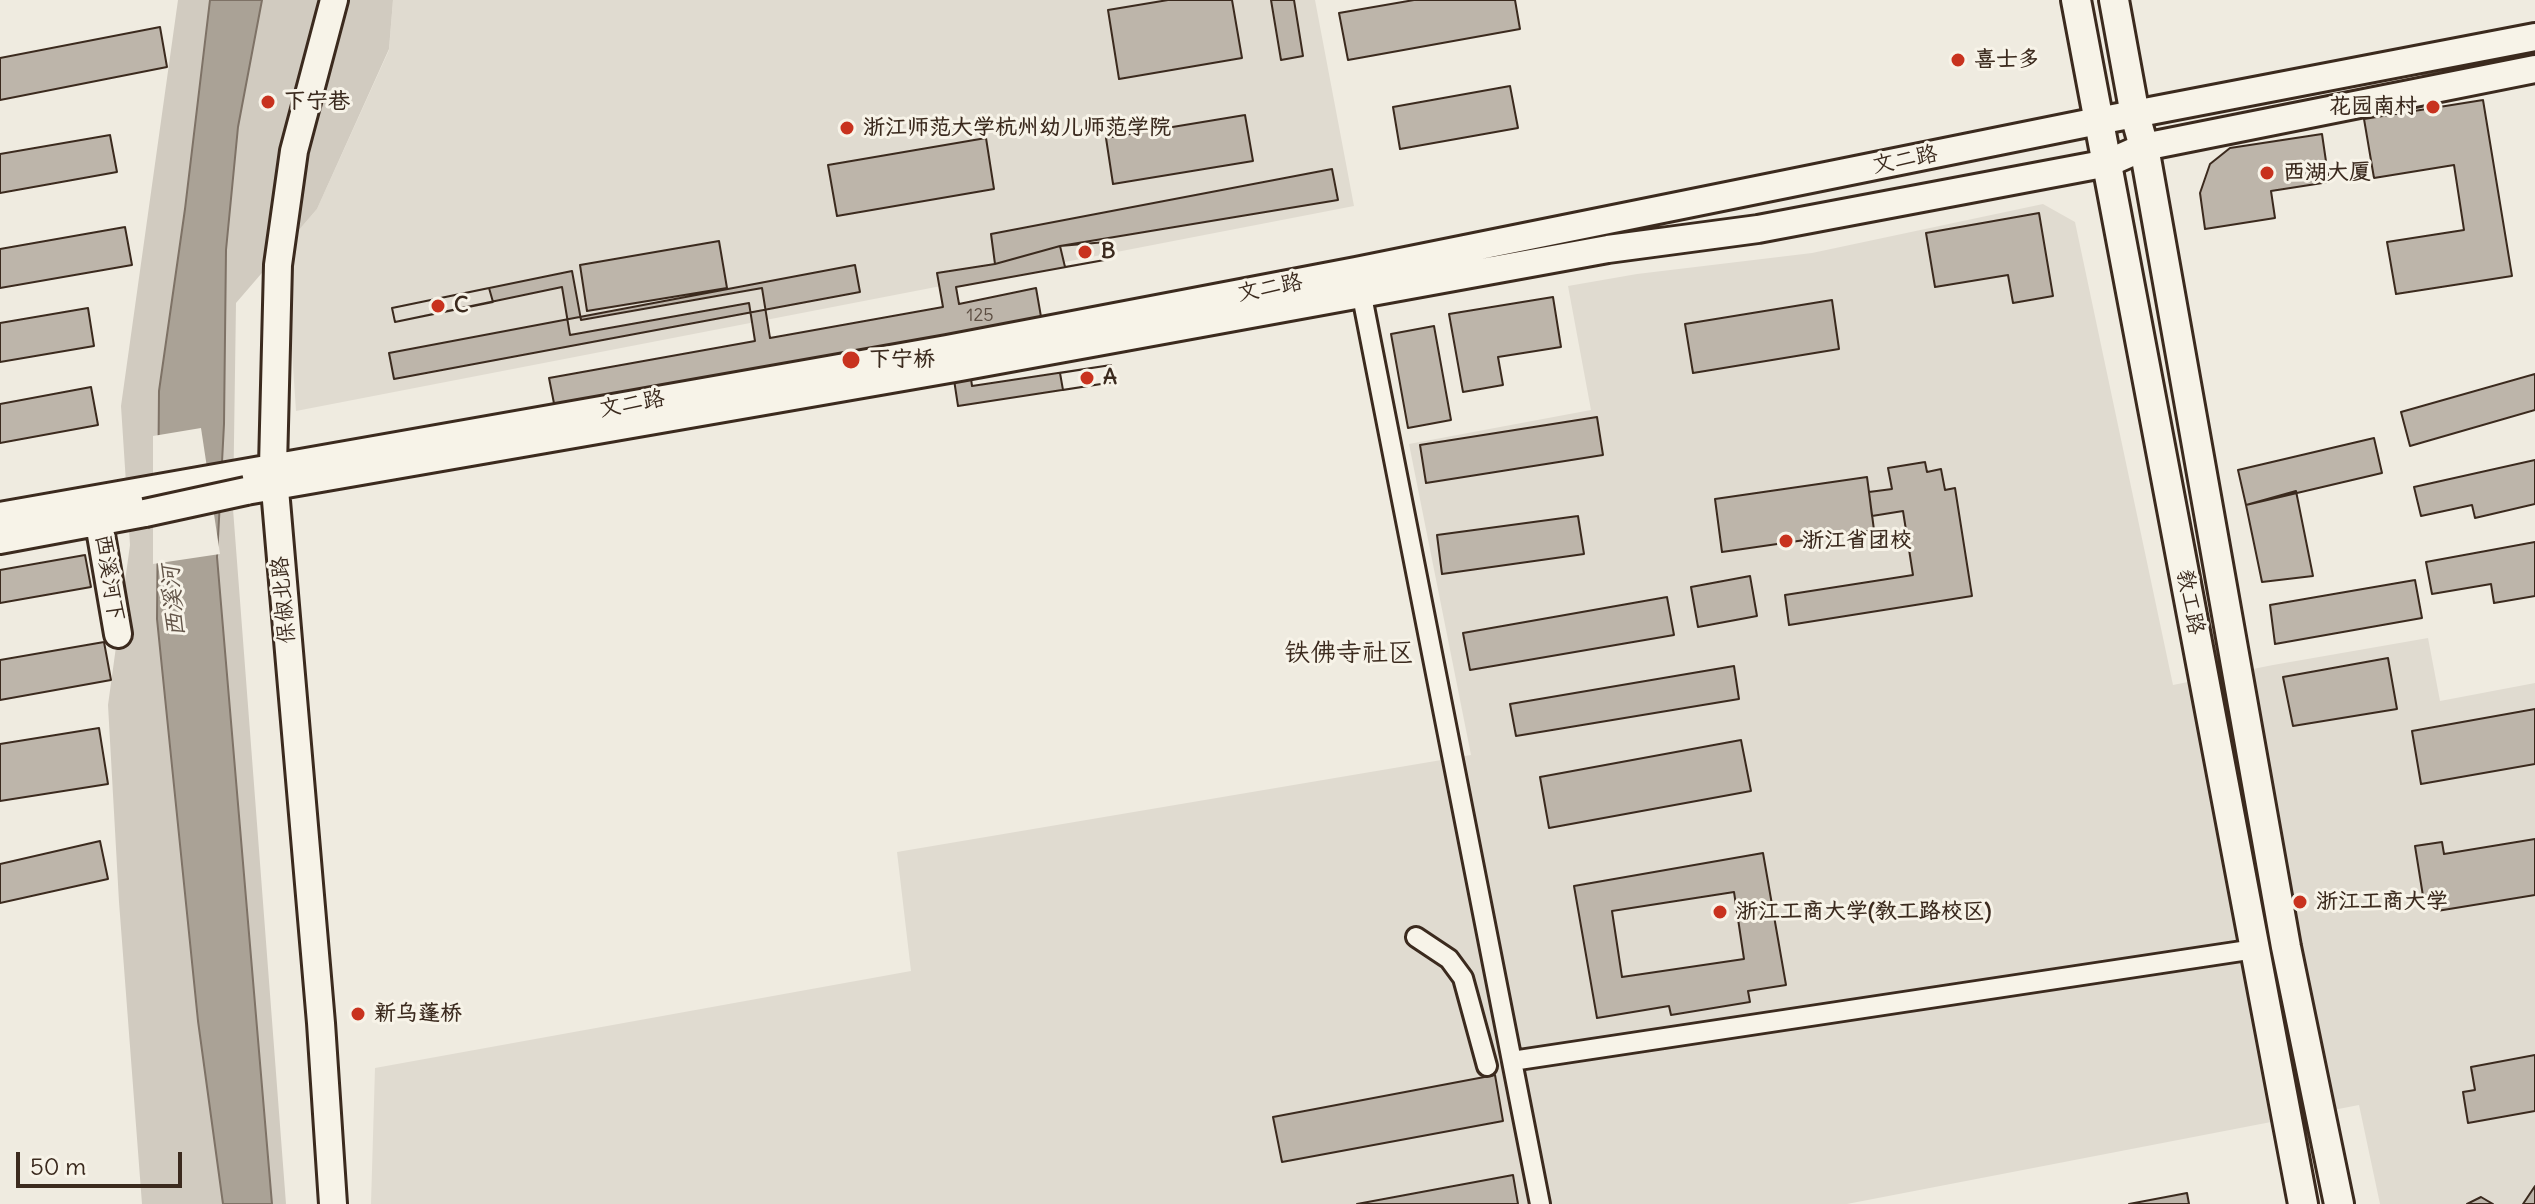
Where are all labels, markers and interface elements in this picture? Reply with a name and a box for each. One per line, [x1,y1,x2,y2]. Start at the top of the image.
place label: 喜士多 [1974,47,2040,73]
marker: 喜士多 [1949,51,1967,69]
place label: 下宁巷 [284,89,350,115]
marker: 下宁巷 [259,93,277,111]
place label: 花园南村 [2329,94,2417,120]
marker: 花园南村 [2424,98,2442,116]
place label: 浙江师范大学杭州幼儿师范学院 [863,115,1171,141]
marker: 浙江师范大学杭州幼儿师范学院 [838,119,856,137]
street label: 文二路 [1870,141,1940,179]
place label: 西湖大厦 [2283,160,2371,186]
marker: 西湖大厦 [2258,164,2276,182]
place label: B [1101,239,1115,265]
marker: B [1076,243,1094,261]
street label: 文二路 [1235,269,1305,307]
place label: C [454,293,468,319]
marker: C [429,297,447,315]
house number: 125 [966,305,994,327]
place label: 下宁桥 [869,347,935,373]
marker: 下宁桥 [840,349,862,371]
place label: A [1103,365,1117,391]
marker: A [1078,369,1096,387]
street label: 文二路 [597,385,667,423]
place label: 浙江省团校 [1802,528,1912,554]
street label: 西溪河下 [89,532,129,624]
marker: 浙江省团校 [1777,532,1795,550]
street label: 保俶北路 [267,555,301,645]
water label: 西溪河 [157,564,191,638]
street label: 教工路 [2171,567,2209,637]
district label: 铁佛寺社区 [1284,638,1414,670]
place label: 浙江工商大学 [2316,889,2448,915]
marker: 浙江工商大学 [2291,893,2309,911]
place label: 浙江工商大学(教工路校区) [1736,899,1991,925]
marker: 浙江工商大学(教工路校区) [1711,903,1729,921]
place label: 新乌蓬桥 [374,1001,462,1027]
marker: 新乌蓬桥 [349,1005,367,1023]
scale bar [20,1136,186,1186]
text: 50 m [30,1151,86,1181]

